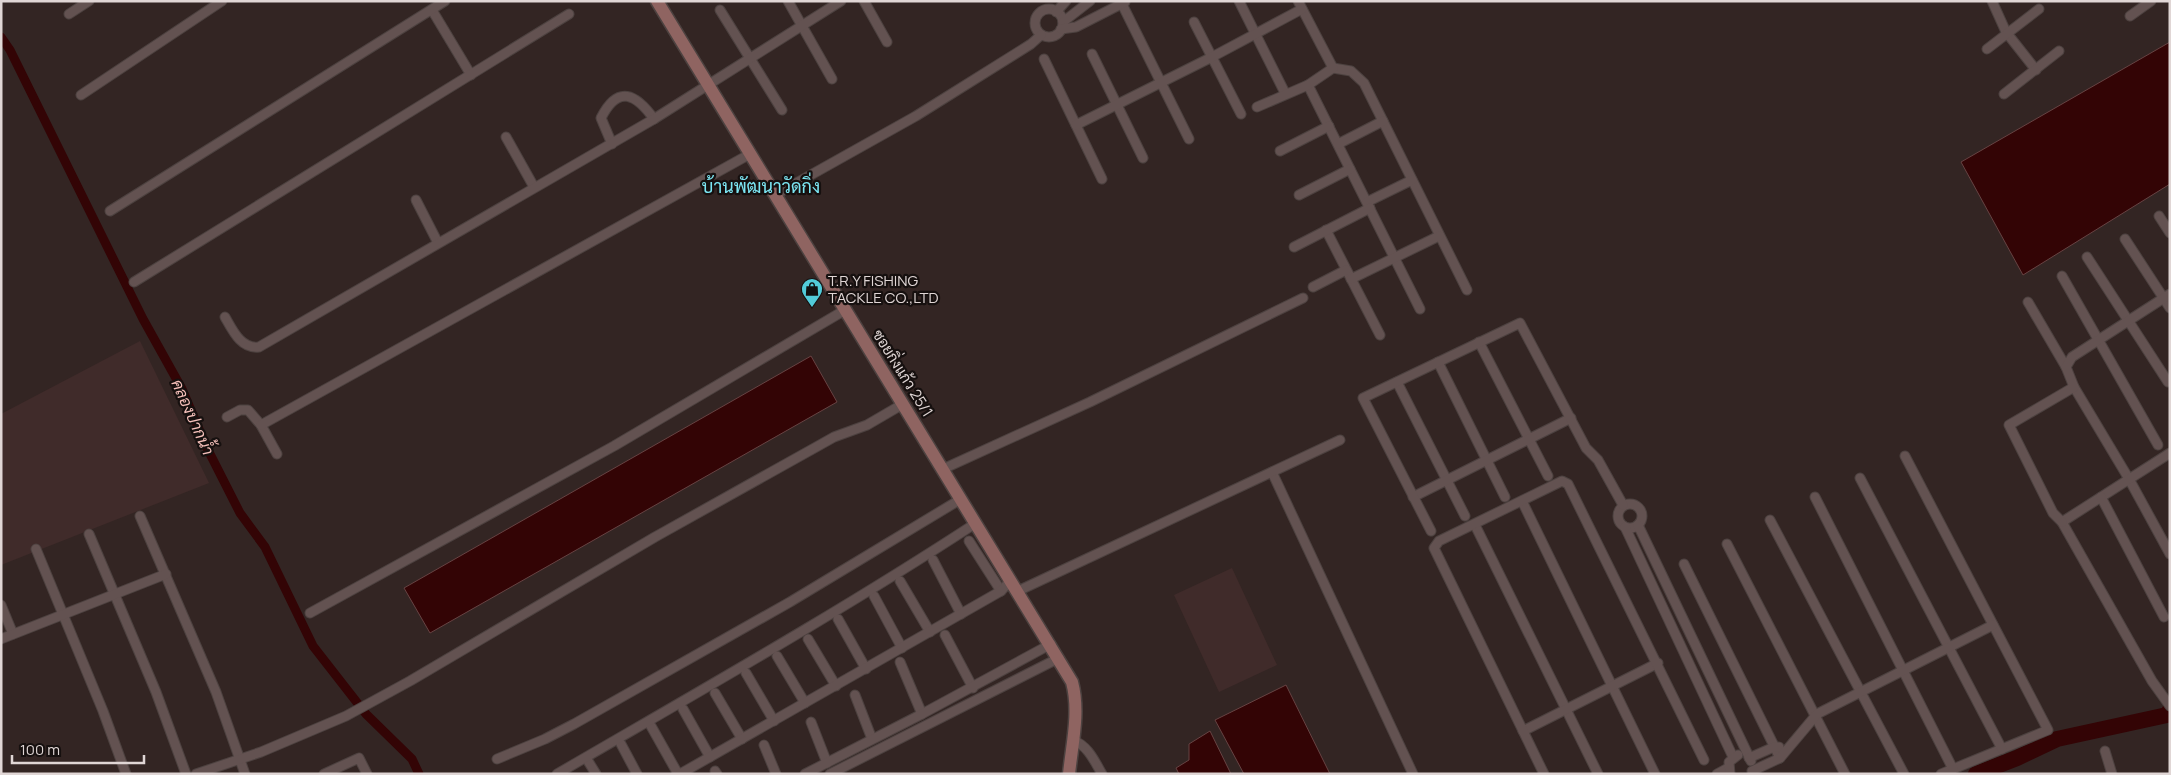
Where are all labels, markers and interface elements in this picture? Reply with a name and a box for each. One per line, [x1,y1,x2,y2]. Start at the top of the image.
district label: บ้านพัฒนาวัดกิ่ง [702,172,820,198]
place label: T.R.Y FISHING TACKLE CO.,LTD [828,270,939,308]
shop icon: T.R.Y FISHING TACKLE CO.,LTD [800,277,824,308]
street label: ซอยกิ่งแก้ว 25/1 [868,324,941,421]
water label: คลองปากน้ำ [166,374,222,459]
scale bar [12,732,145,764]
text: 100 m [20,739,60,760]

